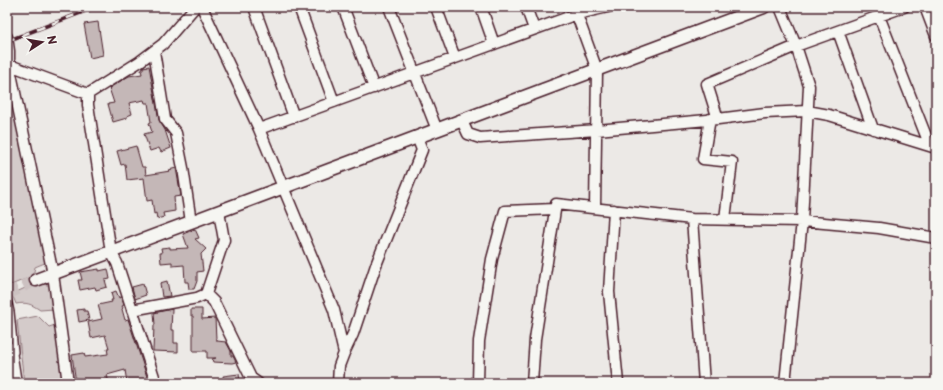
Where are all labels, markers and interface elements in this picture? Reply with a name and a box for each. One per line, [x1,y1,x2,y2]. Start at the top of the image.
north arrow [22,22,62,62]
text: N [43,34,62,46]

